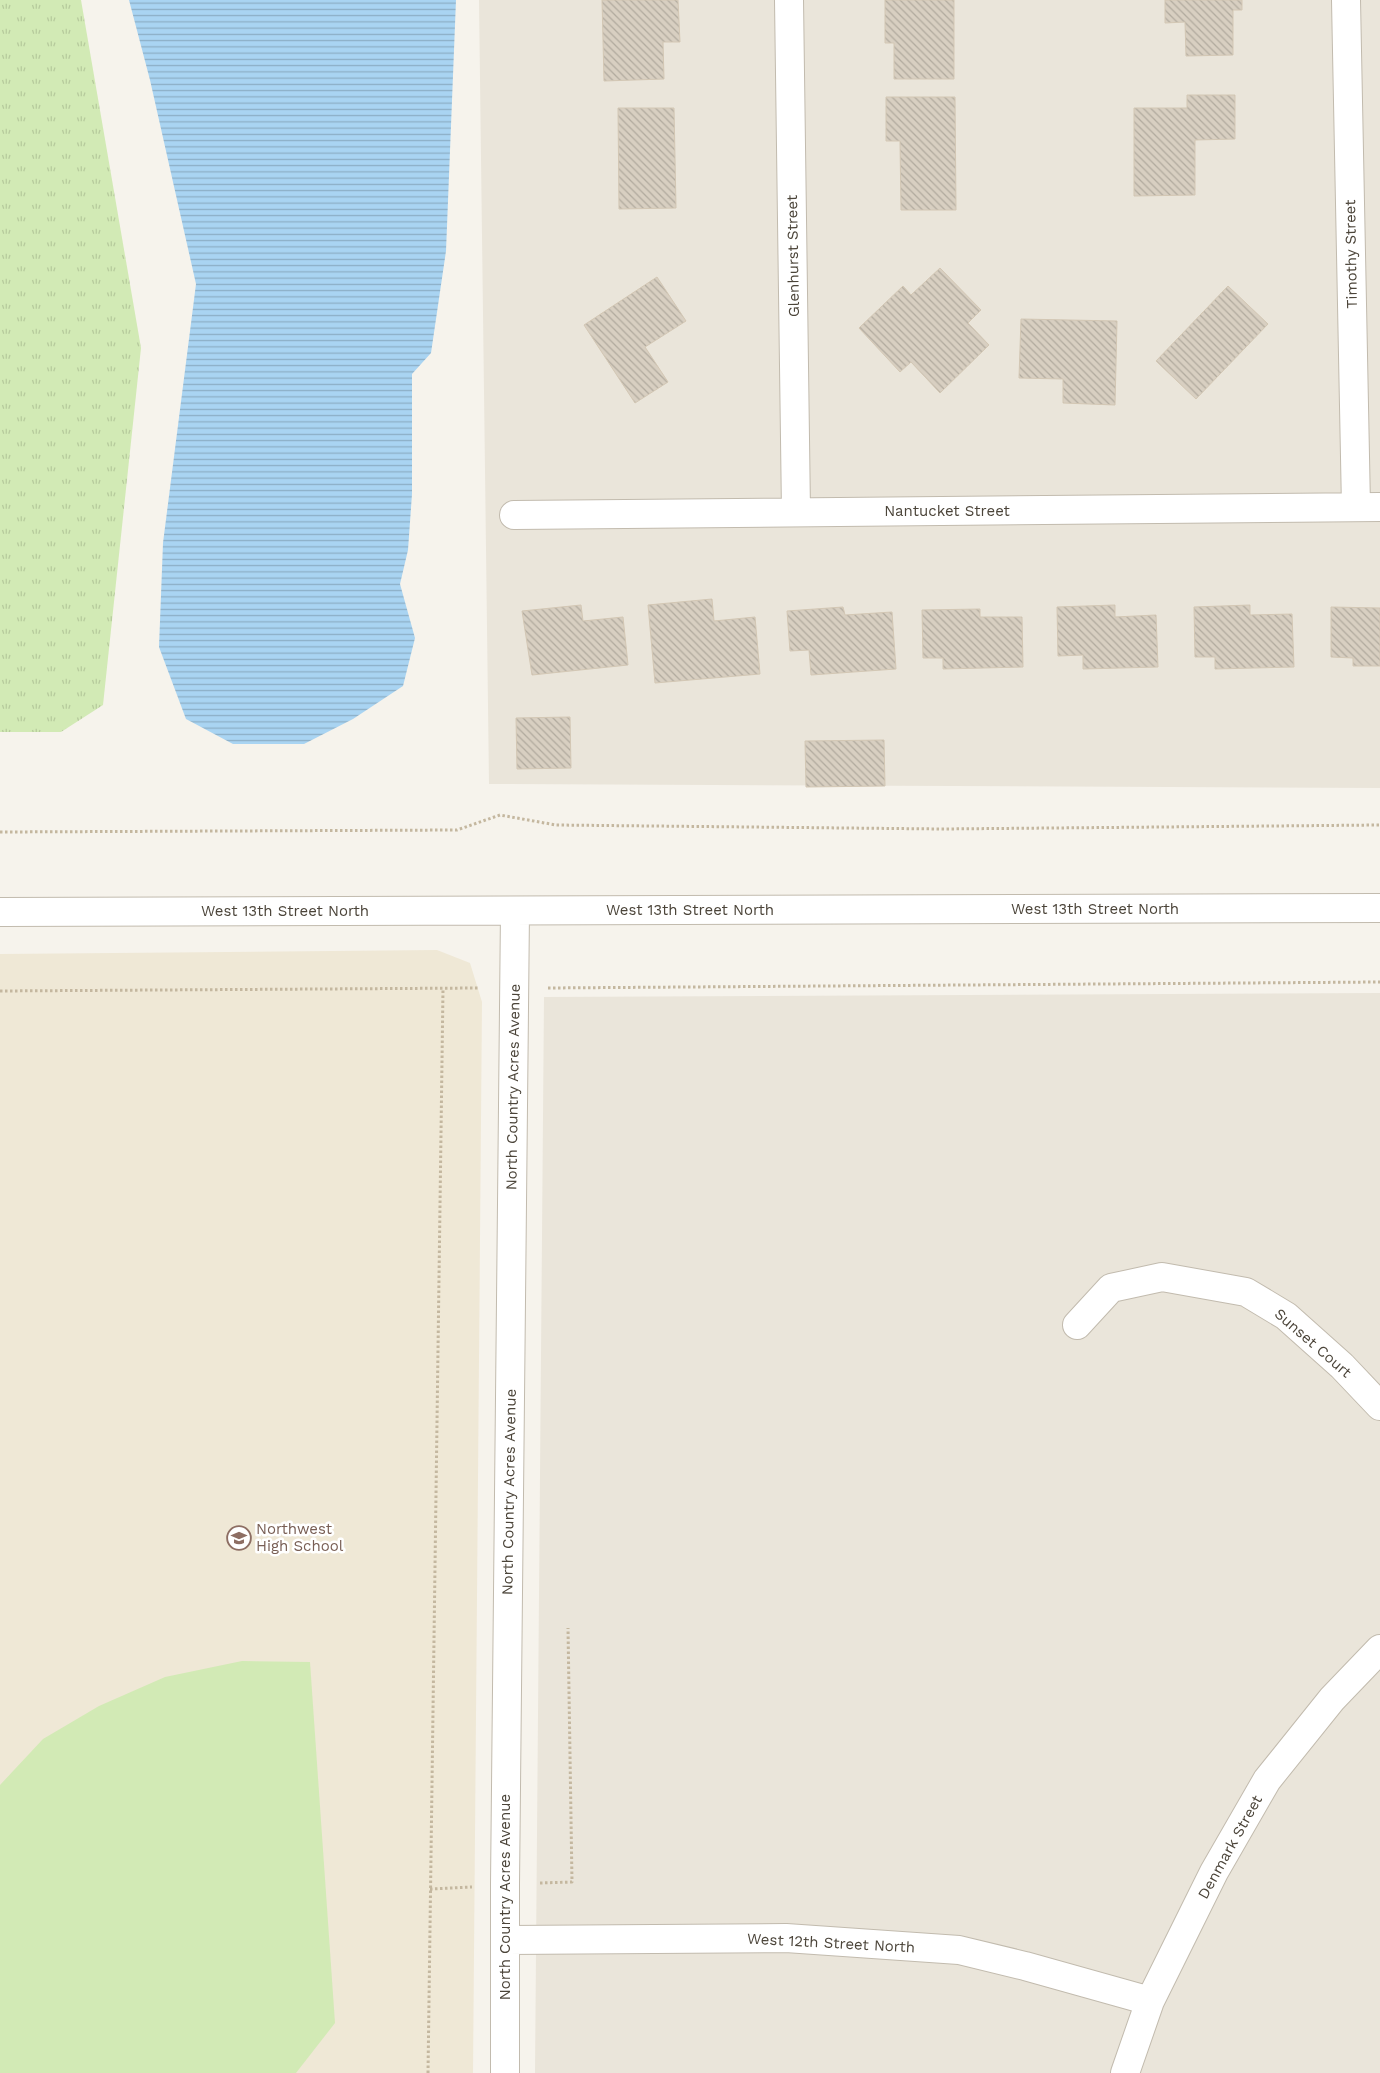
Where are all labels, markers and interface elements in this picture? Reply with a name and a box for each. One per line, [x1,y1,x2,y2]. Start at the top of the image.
street label: Glenhurst Street [783,194,803,317]
street label: Timothy Street [1341,199,1361,309]
street label: Nantucket Street [884,502,1011,520]
street label: West 13th Street North [1011,900,1179,918]
street label: West 13th Street North [606,901,774,919]
street label: West 13th Street North [201,902,369,920]
street label: North Country Acres Avenue [502,984,524,1190]
street label: Sunset Court [1271,1305,1356,1382]
street label: North Country Acres Avenue [498,1389,520,1595]
place label: Northwest High School [256,1520,344,1555]
school or university icon: Northwest High School [226,1525,252,1551]
street label: Denmark Street [1194,1791,1266,1902]
street label: North Country Acres Avenue [496,1794,514,2000]
street label: West 12th Street North [747,1930,915,1956]

